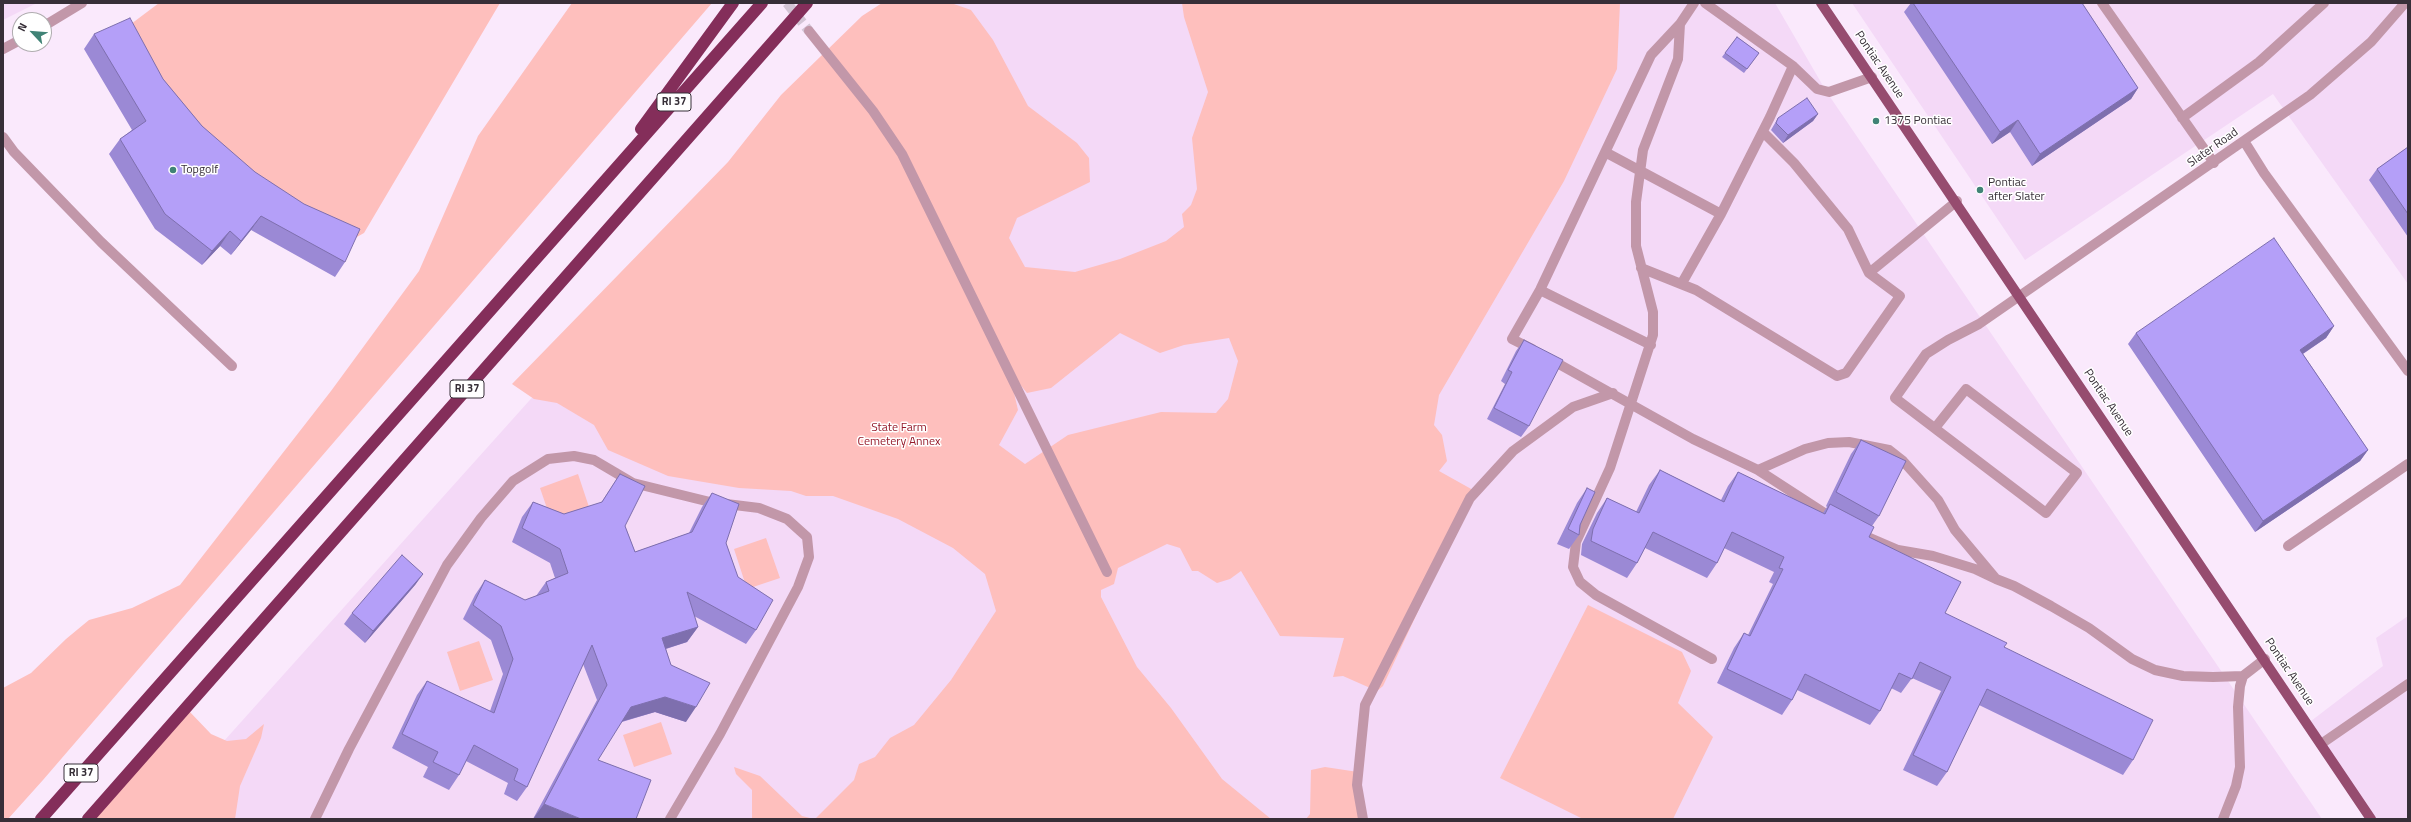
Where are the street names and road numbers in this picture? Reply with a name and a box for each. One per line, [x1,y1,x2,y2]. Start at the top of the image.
street label: Pontiac Avenue [1851,29,1907,101]
road number: RI 37 [657,93,691,111]
street label: Slater Road [2185,125,2241,171]
street label: Pontiac Avenue [2080,367,2136,439]
road number: RI 37 [450,380,484,398]
street label: Pontiac Avenue [2261,636,2317,708]
road number: RI 37 [64,764,98,782]

